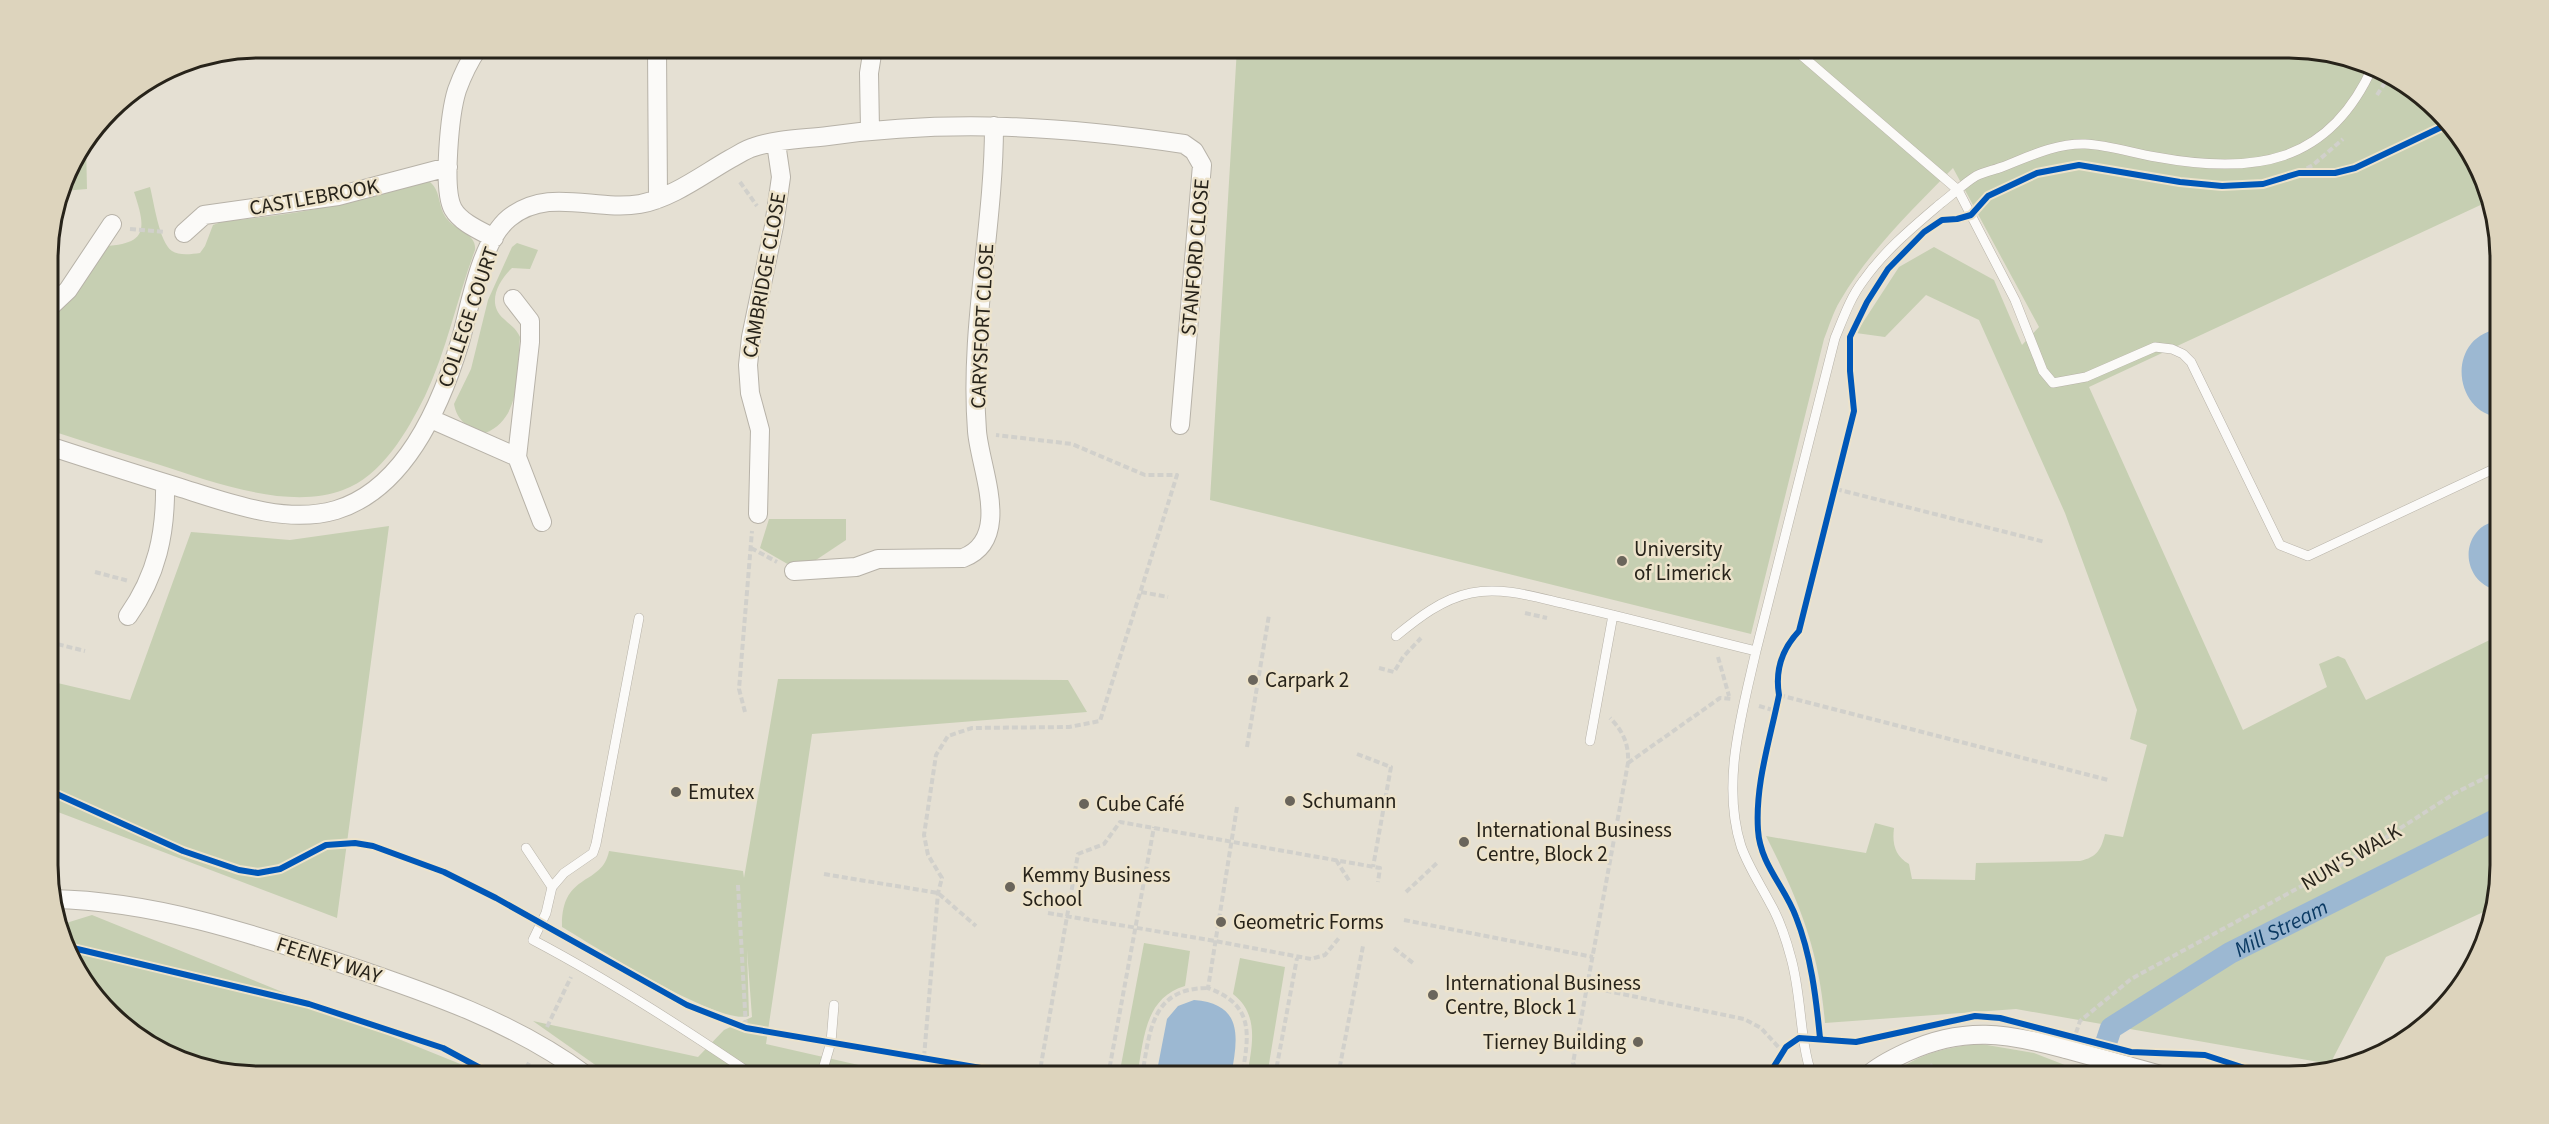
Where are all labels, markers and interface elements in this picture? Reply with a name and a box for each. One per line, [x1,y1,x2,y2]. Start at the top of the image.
street label: CASTLEBROOK [247,171,382,223]
street label: STANFORD CLOSE [1173,177,1217,337]
street label: CAMBRIDGE CLOSE [735,190,793,360]
street label: COLLEGE COURT [430,243,506,391]
street label: CARYSFORT CLOSE [963,243,1001,409]
place label: University of Limerick [1634,534,1732,588]
marker: University of Limerick [1615,554,1629,568]
place label: Carpark 2 [1265,665,1349,695]
marker: Carpark 2 [1246,673,1260,687]
place label: Emutex [688,777,755,807]
marker: Emutex [669,785,683,799]
place label: Schumann [1302,786,1397,816]
place label: Cube Café [1096,789,1184,819]
marker: Schumann [1283,794,1297,808]
marker: Cube Café [1077,797,1091,811]
place label: International Business Centre, Block 2 [1476,815,1672,869]
street label: NUN'S WALK [2295,816,2407,898]
marker: International Business Centre, Block 2 [1457,835,1471,849]
place label: Kemmy Business School [1022,860,1171,914]
marker: Kemmy Business School [1003,880,1017,894]
water label: Mill Stream [2229,891,2334,966]
place label: Geometric Forms [1233,907,1384,937]
marker: Geometric Forms [1214,915,1228,929]
street label: FEENEY WAY [273,929,386,991]
place label: International Business Centre, Block 1 [1445,968,1641,1022]
marker: International Business Centre, Block 1 [1426,988,1440,1002]
place label: Tierney Building [1483,1027,1626,1057]
marker: Tierney Building [1631,1035,1645,1049]

